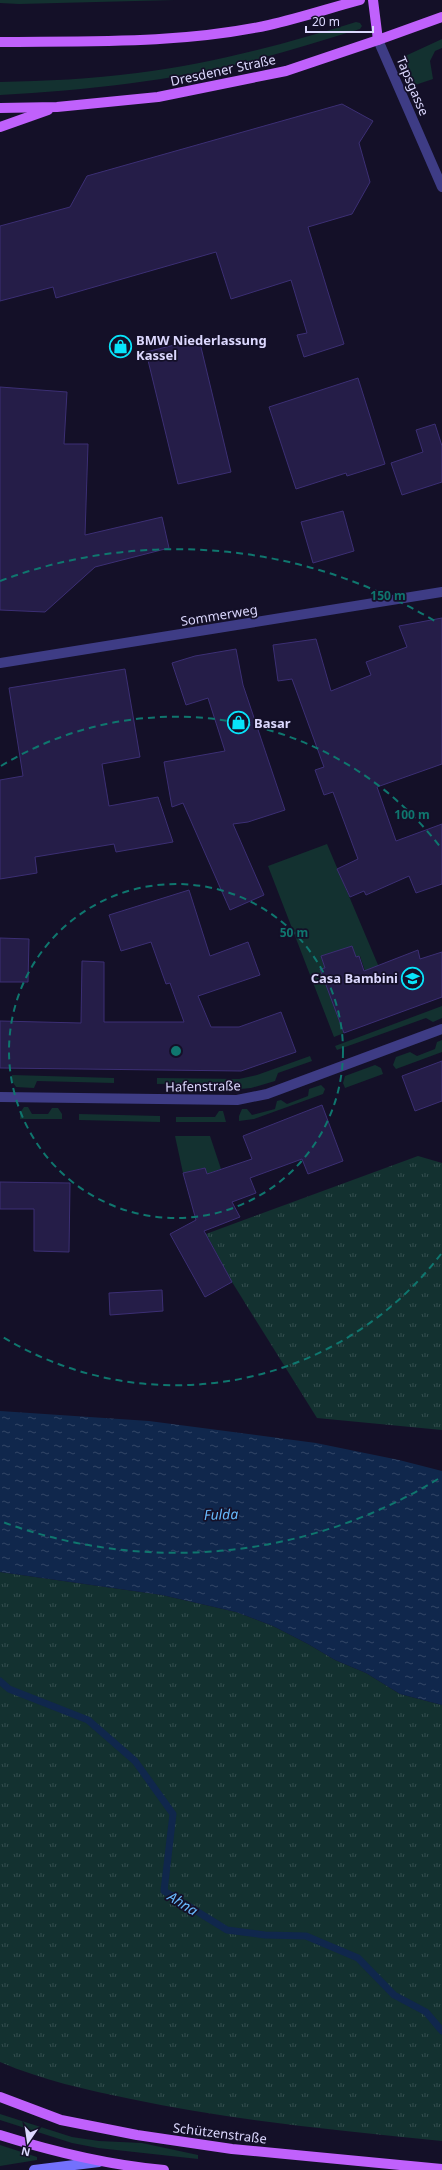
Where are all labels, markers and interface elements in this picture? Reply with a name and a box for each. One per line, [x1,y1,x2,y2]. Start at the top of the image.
scale bar [306,8,373,34]
text: 20 m [312,13,340,30]
street label: Dresdener Straße [169,50,277,90]
street label: Tapsgasse [392,54,434,118]
place label: BMW Niederlassung Kassel [136,331,267,364]
shop icon: BMW Niederlassung Kassel [108,334,134,360]
text: 150 m [370,587,406,604]
street label: Sommerweg [179,600,259,630]
shop icon: Basar [226,710,252,736]
place label: Basar [254,714,291,732]
text: 100 m [394,806,430,823]
text: 50 m [280,924,308,941]
school or university icon: Casa Bambini [400,965,426,991]
place label: Casa Bambini [311,969,398,987]
centre of rings [169,1044,183,1058]
street label: Hafenstraße [165,1076,241,1096]
water label: Fulda [203,1504,239,1524]
water label: Ahna [164,1886,202,1920]
street label: Schützenstraße [172,2118,268,2148]
north arrow [8,2122,48,2162]
text: N [20,2144,32,2161]

